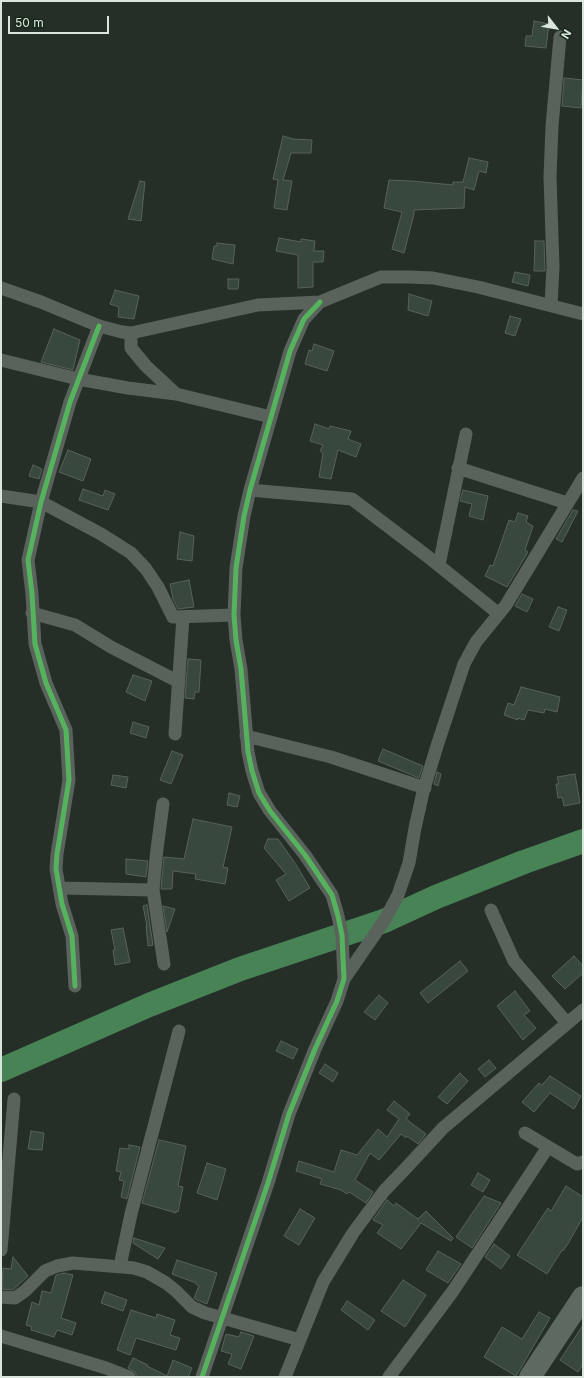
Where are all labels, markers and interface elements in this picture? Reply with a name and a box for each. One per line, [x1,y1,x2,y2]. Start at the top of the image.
scale bar [10,8,111,34]
north arrow [536,8,576,48]
text: 50 m [15,15,44,30]
text: N [558,27,574,41]

